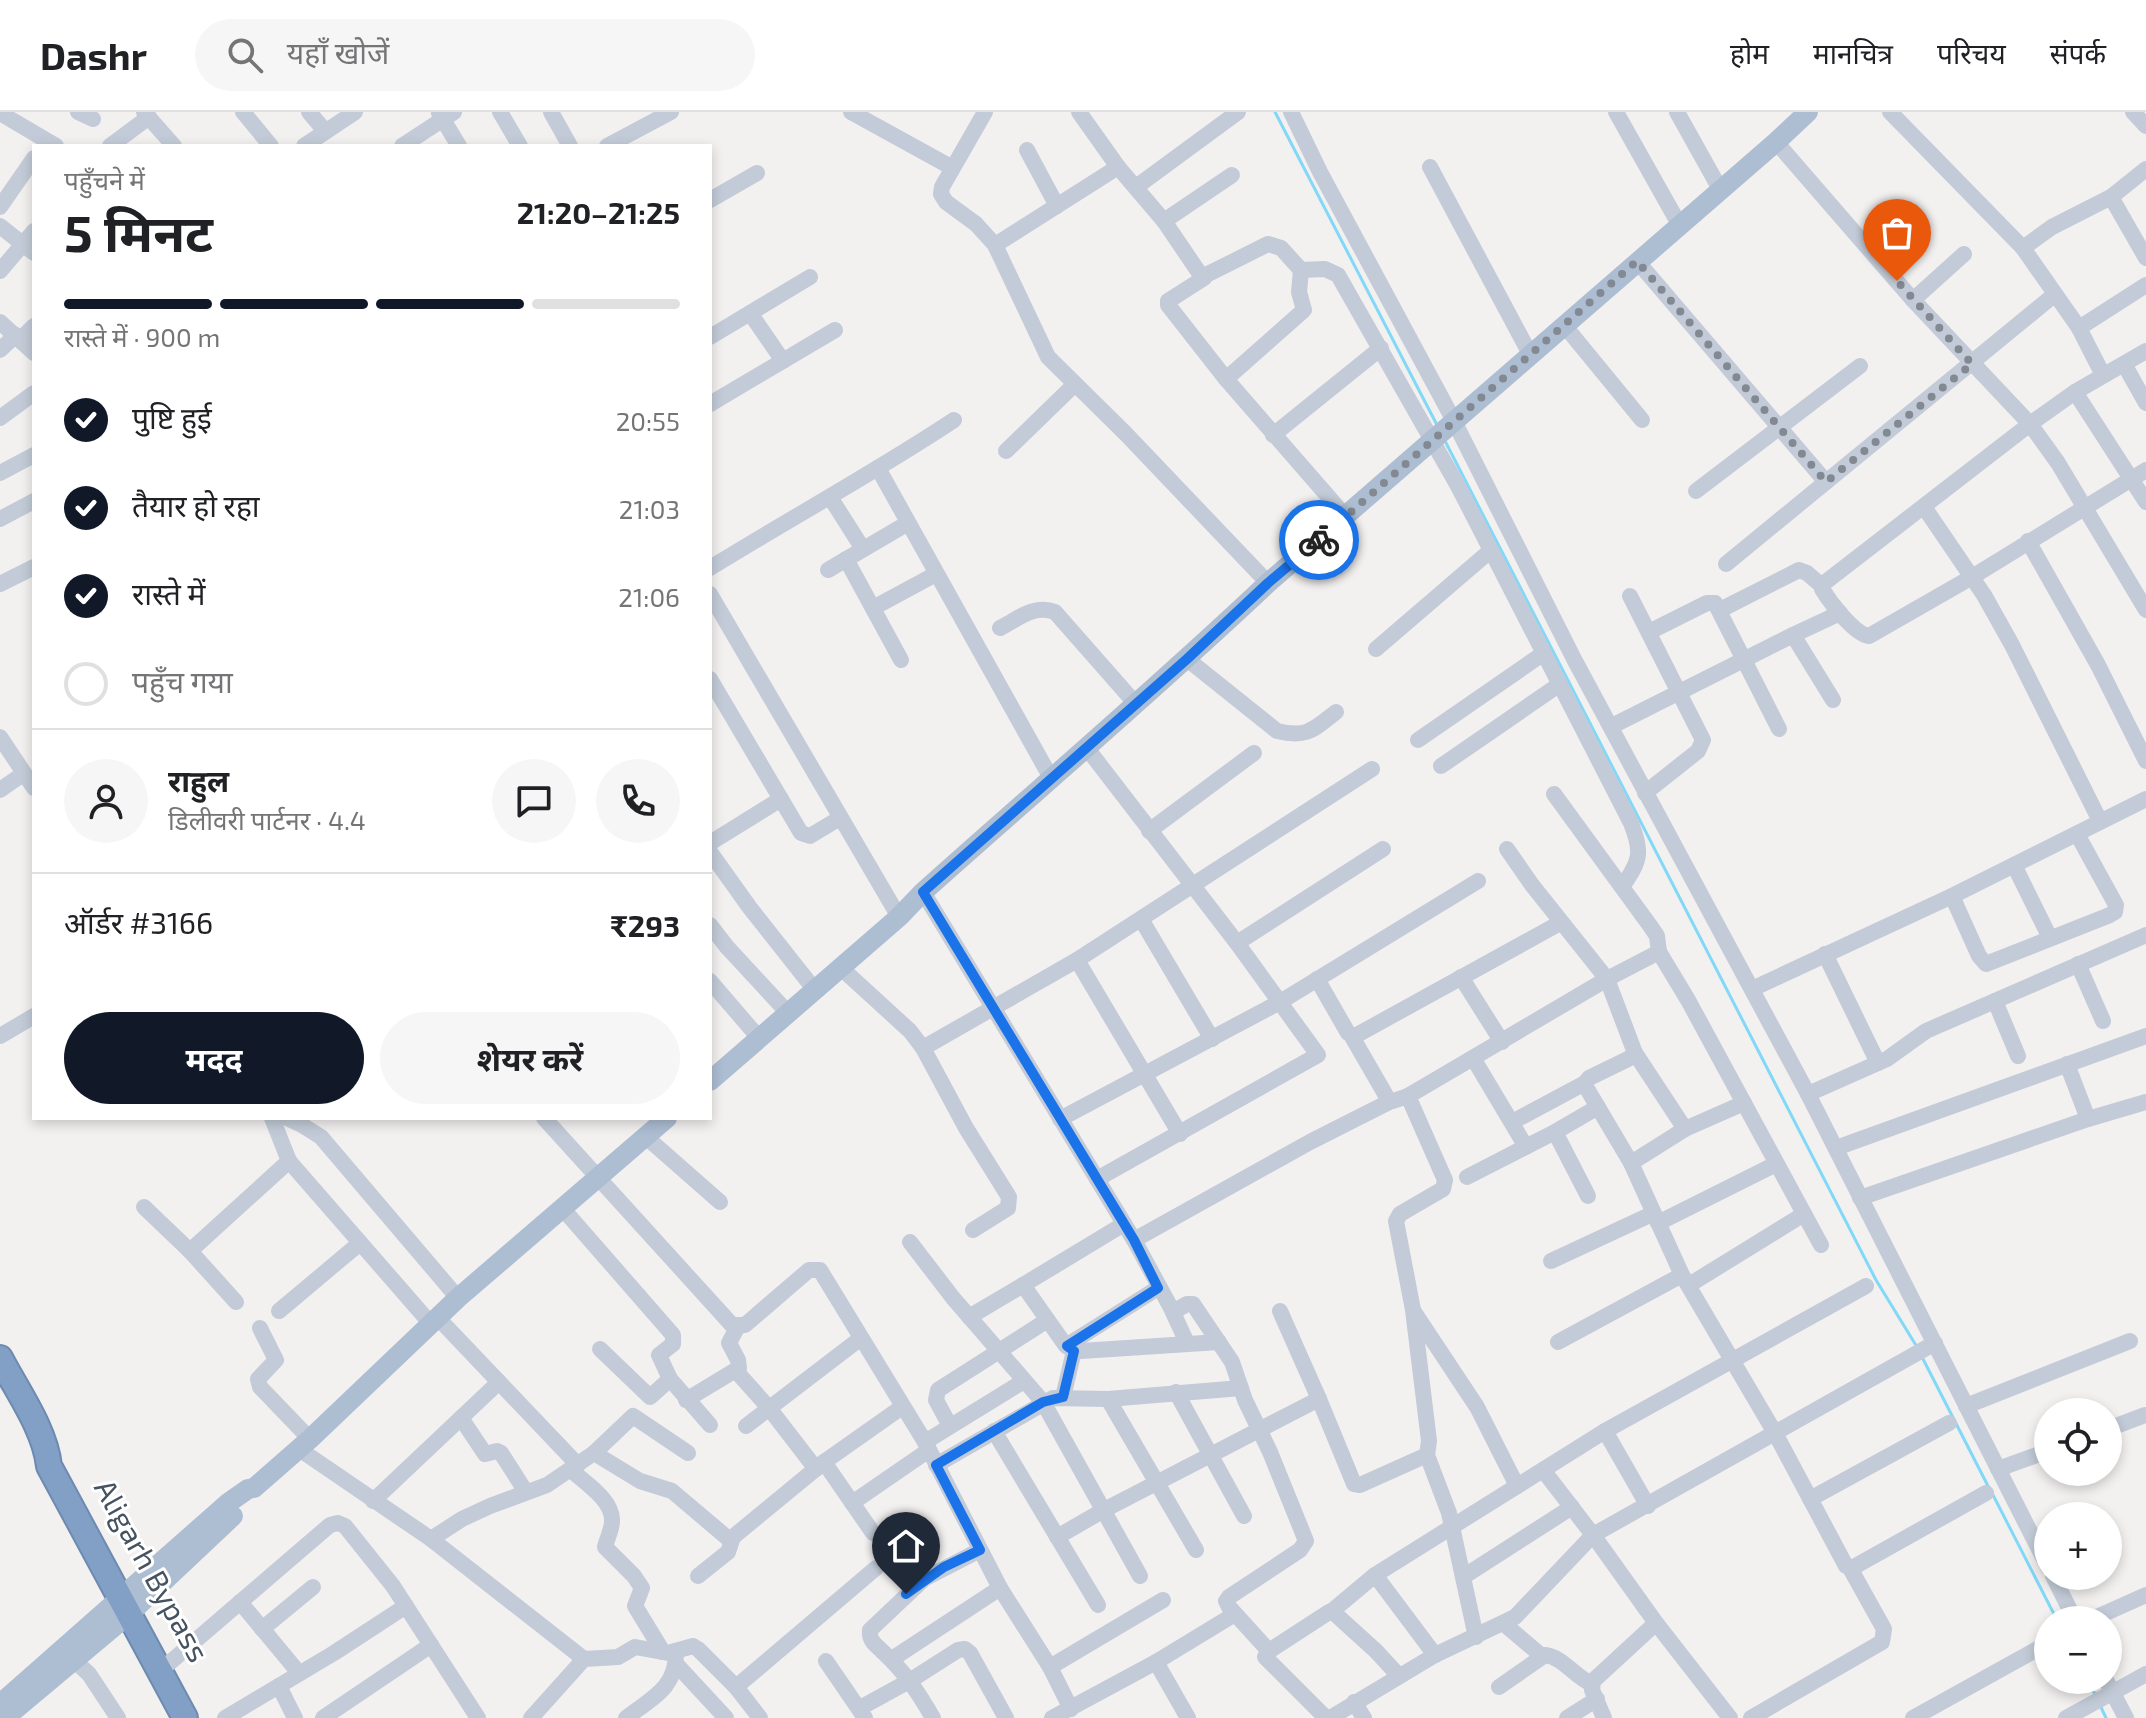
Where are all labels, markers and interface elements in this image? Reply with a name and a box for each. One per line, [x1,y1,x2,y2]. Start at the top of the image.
search box [195,19,755,91]
text: Dashr [40,32,147,78]
icon: search [223,33,267,77]
text: यहाँ खोजें [287,34,389,70]
text: होम [1730,36,1769,70]
text: मानचित्र [1813,36,1893,70]
text: परिचय [1937,36,2006,70]
text: संपर्क [2050,36,2106,70]
text: पहुँचने में [64,164,145,195]
text: 21:20–21:25 [517,194,680,230]
pin [1863,199,1931,281]
text: 5 मिनट [64,200,213,262]
icon: bag [1875,211,1919,255]
text: रास्ते में · 900 m [64,321,220,352]
icon: check [64,398,108,442]
text: पुष्टि हुई [132,399,212,435]
text: 20:55 [616,405,680,436]
icon: check [64,486,108,530]
text: तैयार हो रहा [132,487,260,523]
text: 21:03 [619,493,680,524]
courier [1279,500,1359,580]
icon: bike [1297,518,1341,562]
icon: check [64,574,108,618]
text: रास्ते में [132,575,205,611]
text: 21:06 [618,581,680,612]
text: पहुँच गया [132,663,233,699]
button: person [64,759,148,843]
button: chat [492,759,576,843]
button: phone [596,759,680,843]
text: राहुल [168,762,229,798]
text: डिलीवरी पार्टनर · 4.4 [168,804,366,835]
text: ऑर्डर #3166 [64,904,213,940]
text: ₹293 [610,907,680,943]
button: मदद [64,1012,364,1104]
button: शेयर करें [380,1012,680,1104]
map controls [2034,1398,2122,1694]
button: locate [2034,1398,2122,1486]
street label: Aligarh Bypass [88,1472,218,1668]
button: + [2034,1502,2122,1590]
pin [872,1512,940,1594]
icon: home [884,1524,928,1568]
button: − [2034,1606,2122,1694]

